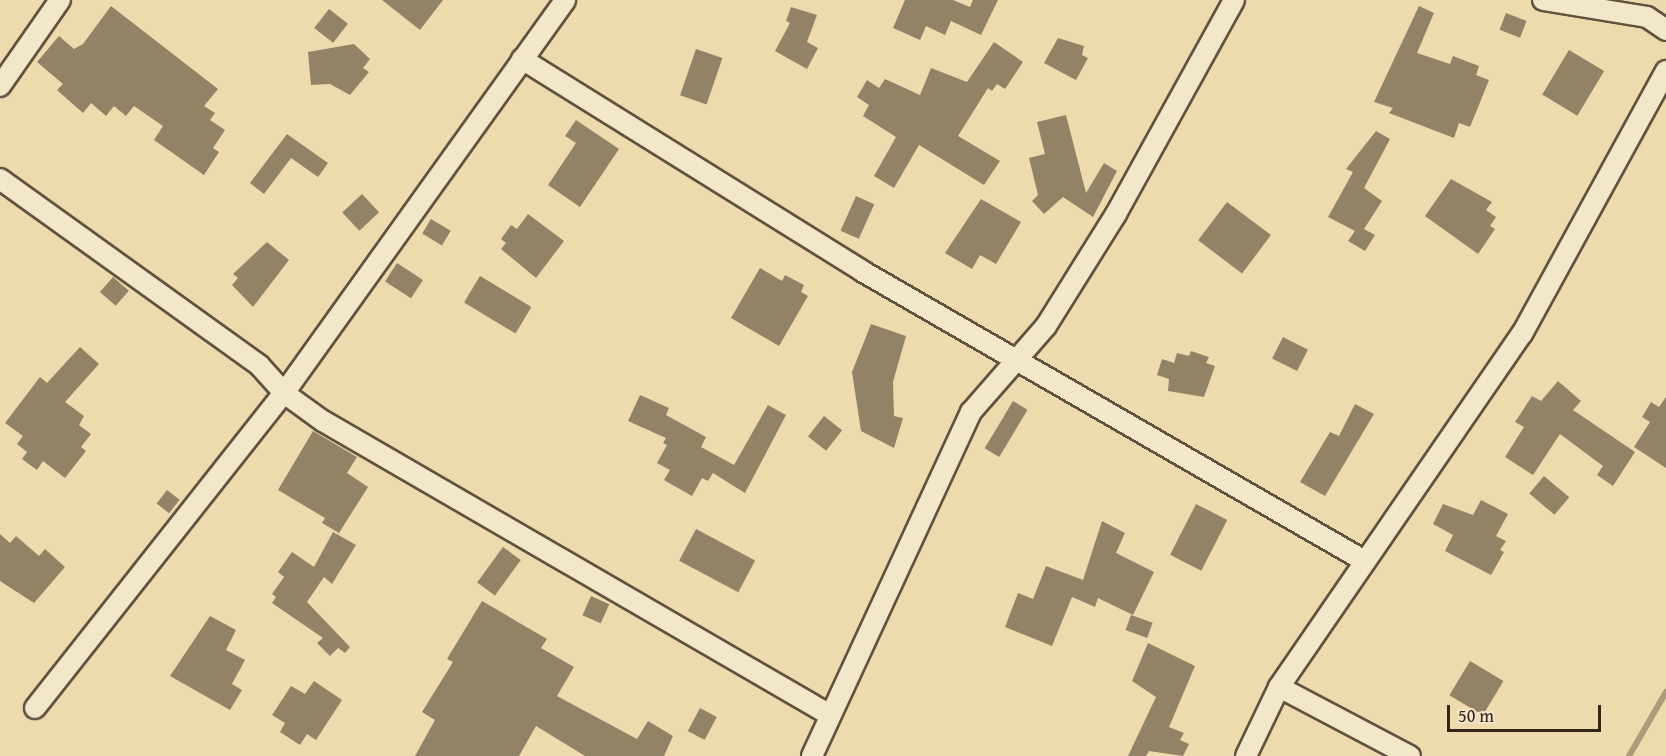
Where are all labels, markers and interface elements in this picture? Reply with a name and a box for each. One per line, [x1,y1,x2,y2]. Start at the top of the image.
scale bar [1450,693,1604,731]
text: 50 m [1458,702,1494,729]

